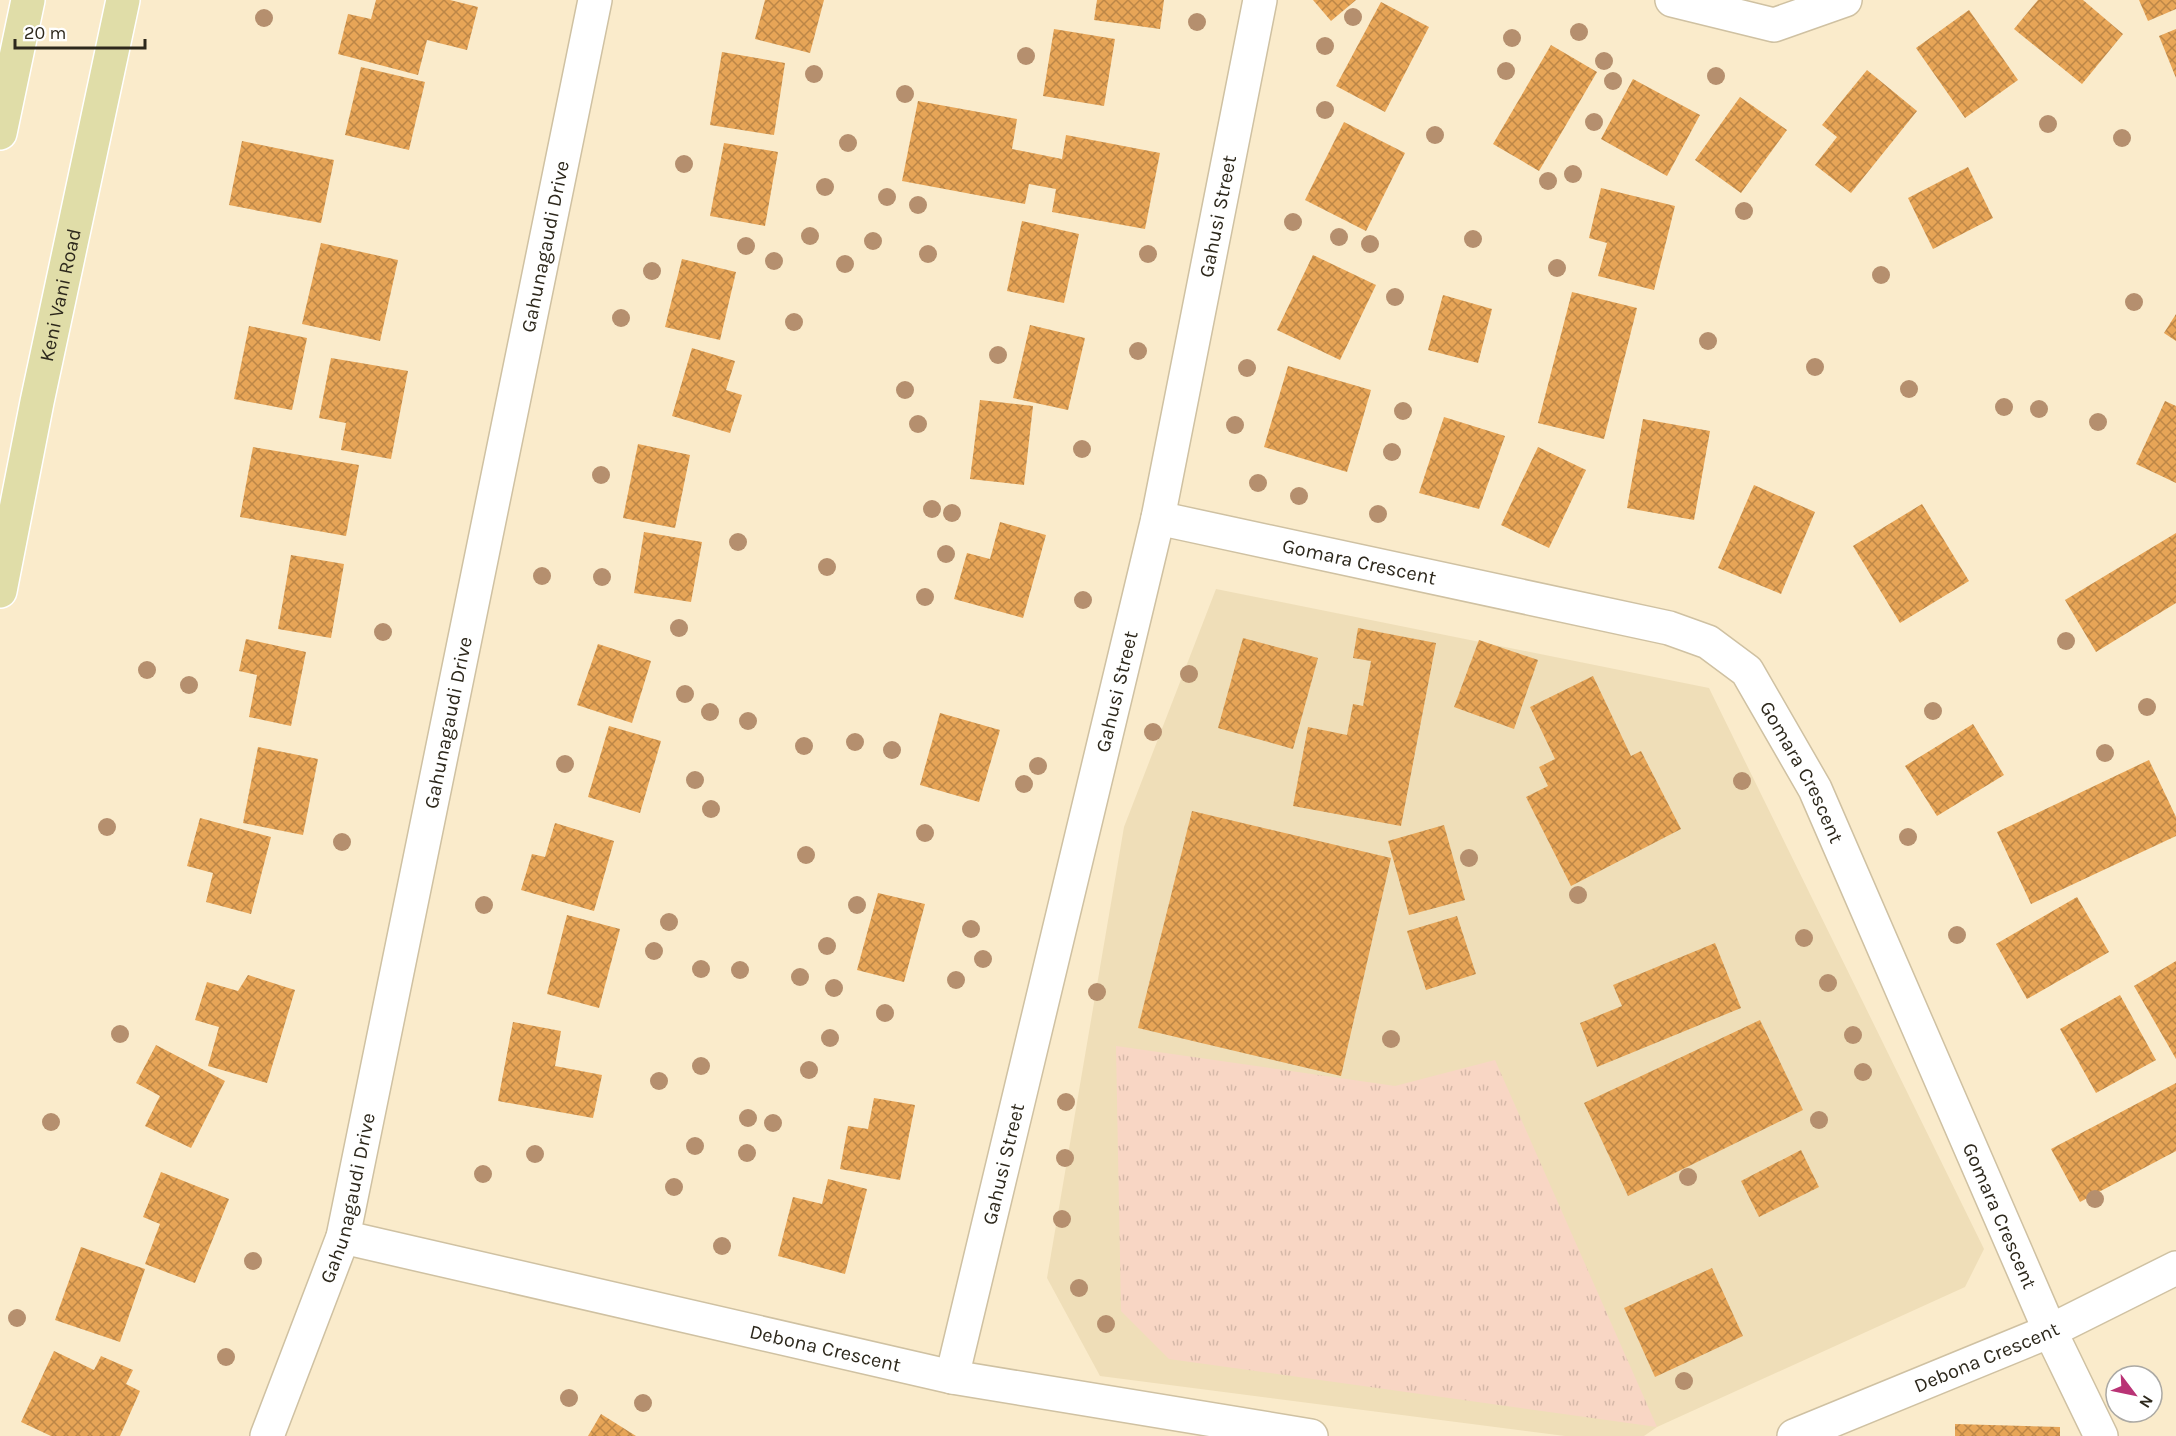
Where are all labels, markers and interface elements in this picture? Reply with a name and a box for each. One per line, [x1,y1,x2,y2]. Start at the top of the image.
scale bar [15,12,146,50]
text: 20 m [24,22,66,44]
street label: Gahusi Street [1195,153,1241,279]
street label: Gahunagaudi Drive [517,158,574,334]
street label: Keni Vani Road [35,226,86,364]
street label: Gomara Crescent [1280,534,1439,590]
street label: Gahusi Street [1091,628,1143,755]
street label: Gahunagaudi Drive [420,635,477,811]
street label: Gomara Crescent [1755,697,1848,847]
street label: Gahusi Street [978,1101,1029,1227]
street label: Gahunagaudi Drive [315,1111,380,1287]
street label: Gomara Crescent [1958,1139,2042,1293]
street label: Debona Crescent [1911,1317,2063,1398]
street label: Debona Crescent [747,1320,904,1377]
north arrow [2104,1364,2164,1424]
text: N [2135,1392,2157,1412]

